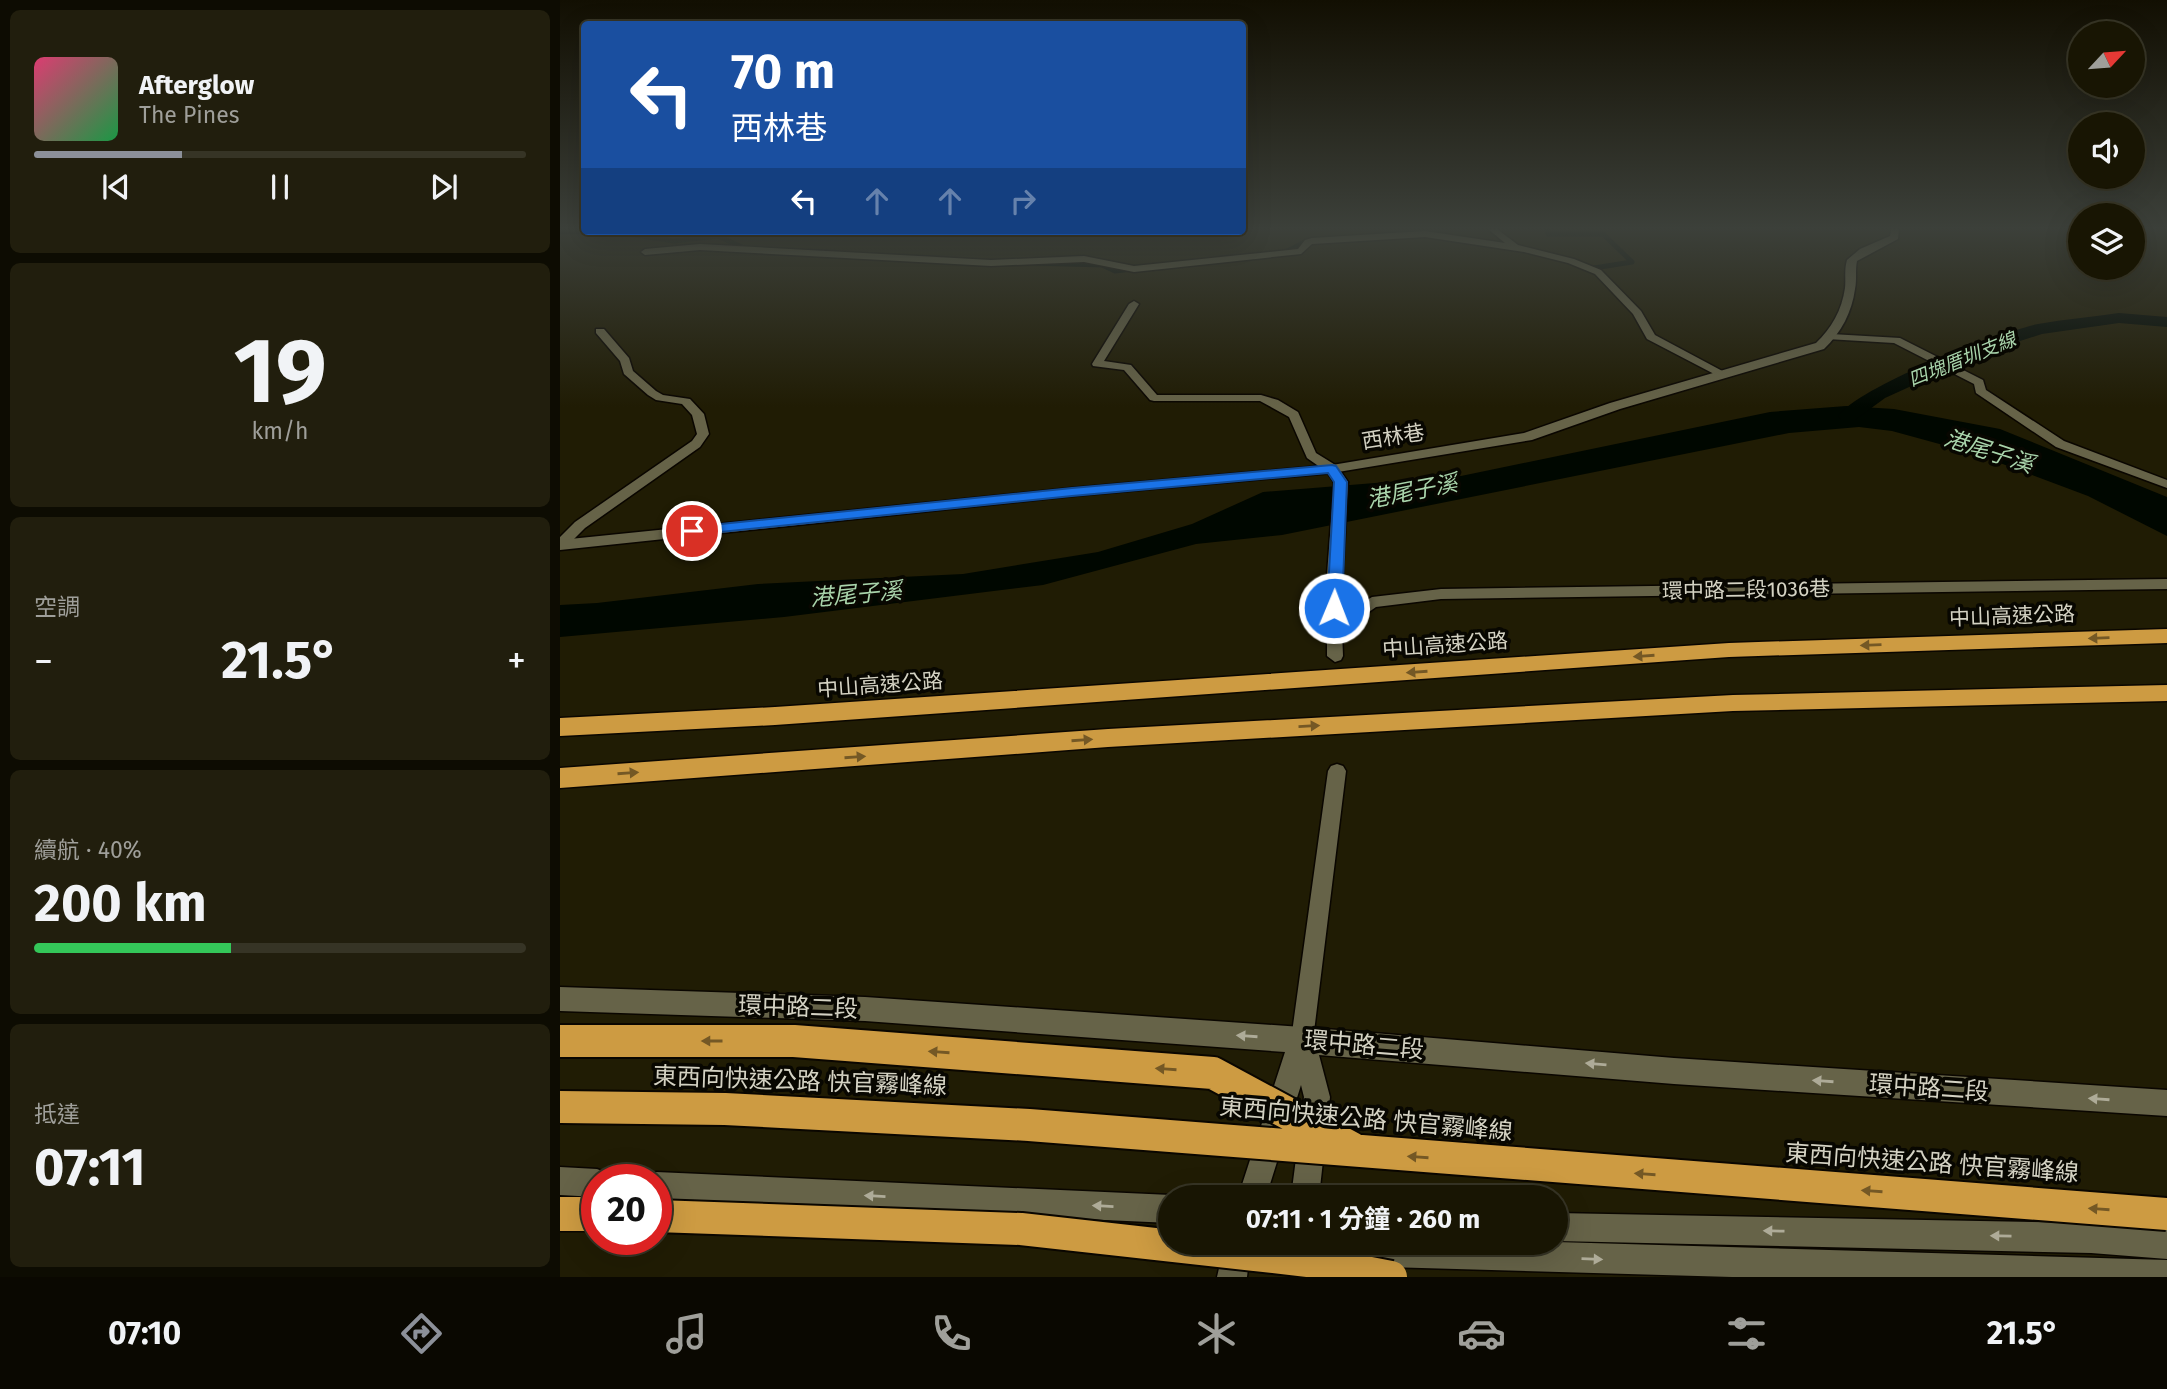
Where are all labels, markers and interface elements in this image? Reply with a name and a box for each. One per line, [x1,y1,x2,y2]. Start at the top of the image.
north arrow [2068,21,2146,98]
map controls [2068,21,2145,280]
text: 70 m [731,42,835,101]
icon: left [616,49,707,140]
text: Afterglow [139,70,254,101]
text: The Pines [139,101,240,129]
text: 西林巷 [731,109,827,147]
button: sound [2068,112,2145,189]
icon: previous [97,168,135,206]
icon: pause [261,168,299,206]
icon: next [425,168,463,206]
icon: left [785,182,823,220]
icon: ahead [858,182,896,220]
icon: ahead [931,182,969,220]
icon: right [1004,182,1042,220]
button: layers [2068,203,2145,280]
text: 19 [233,317,327,426]
water label: 四塊厝圳支線 [1905,327,2021,391]
text: km/h [252,417,308,445]
street label: 西林巷 [1360,419,1426,455]
water label: 港尾子溪 [1941,423,2040,479]
water label: 港尾子溪 [1364,468,1463,514]
pin [662,501,722,561]
icon: arrive [673,512,711,550]
position arrow [1297,571,1371,645]
water label: 港尾子溪 [809,576,906,612]
street label: 環中路二段1036巷 [1662,576,1830,604]
text: 空調 [34,593,80,621]
street label: 中山高速公路 [1949,601,2075,631]
street label: 中山高速公路 [1381,628,1509,662]
text: 21.5° [221,629,339,692]
one-way arrow [2088,632,2110,644]
text: − [34,638,53,684]
text: + [507,638,526,684]
one-way arrow [1860,640,1882,651]
one-way arrow [1633,651,1655,662]
one-way arrow [1406,666,1428,677]
street label: 中山高速公路 [816,668,944,702]
one-way arrow [1298,720,1320,731]
one-way arrow [1071,734,1093,745]
one-way arrow [844,751,866,762]
one-way arrow [617,767,639,778]
text: 續航 · 40% [34,836,142,864]
text: 200 km [34,872,207,935]
street label: 環中路二段 [738,991,858,1023]
street label: 環中路二段 [1303,1026,1425,1064]
one-way arrow [1236,1030,1258,1041]
one-way arrow [700,1035,722,1047]
one-way arrow [928,1046,950,1057]
one-way arrow [1585,1058,1607,1069]
street label: 東西向快速公路 快官霧峰線 [652,1062,948,1100]
one-way arrow [1154,1063,1176,1074]
street label: 環中路二段 [1868,1070,1990,1106]
one-way arrow [1812,1075,1834,1086]
street label: 東西向快速公路 快官霧峰線 [1218,1092,1514,1146]
one-way arrow [2088,1093,2110,1104]
text: 抵達 [34,1100,80,1128]
text: 07:11 [34,1136,146,1199]
street label: 東西向快速公路 快官霧峰線 [1784,1139,2080,1187]
one-way arrow [1407,1151,1429,1162]
speed limit sign: 20 [581,1164,672,1255]
one-way arrow [1634,1168,1656,1179]
one-way arrow [1861,1185,1883,1196]
one-way arrow [864,1190,886,1201]
one-way arrow [1091,1201,1113,1212]
one-way arrow [2088,1203,2110,1214]
text: 07:11 · 1 分鐘 · 260 m [1246,1204,1480,1235]
one-way arrow [1762,1225,1784,1237]
one-way arrow [1990,1230,2012,1241]
one-way arrow [1581,1253,1603,1264]
icon: directions [397,1309,446,1358]
icon: music [662,1309,711,1358]
icon: phone [927,1309,976,1358]
icon: climate [1192,1309,1241,1358]
icon: car [1457,1309,1506,1358]
icon: filters [1722,1309,1771,1358]
text: 07:10 [108,1314,181,1352]
text: 21.5° [1987,1314,2059,1352]

